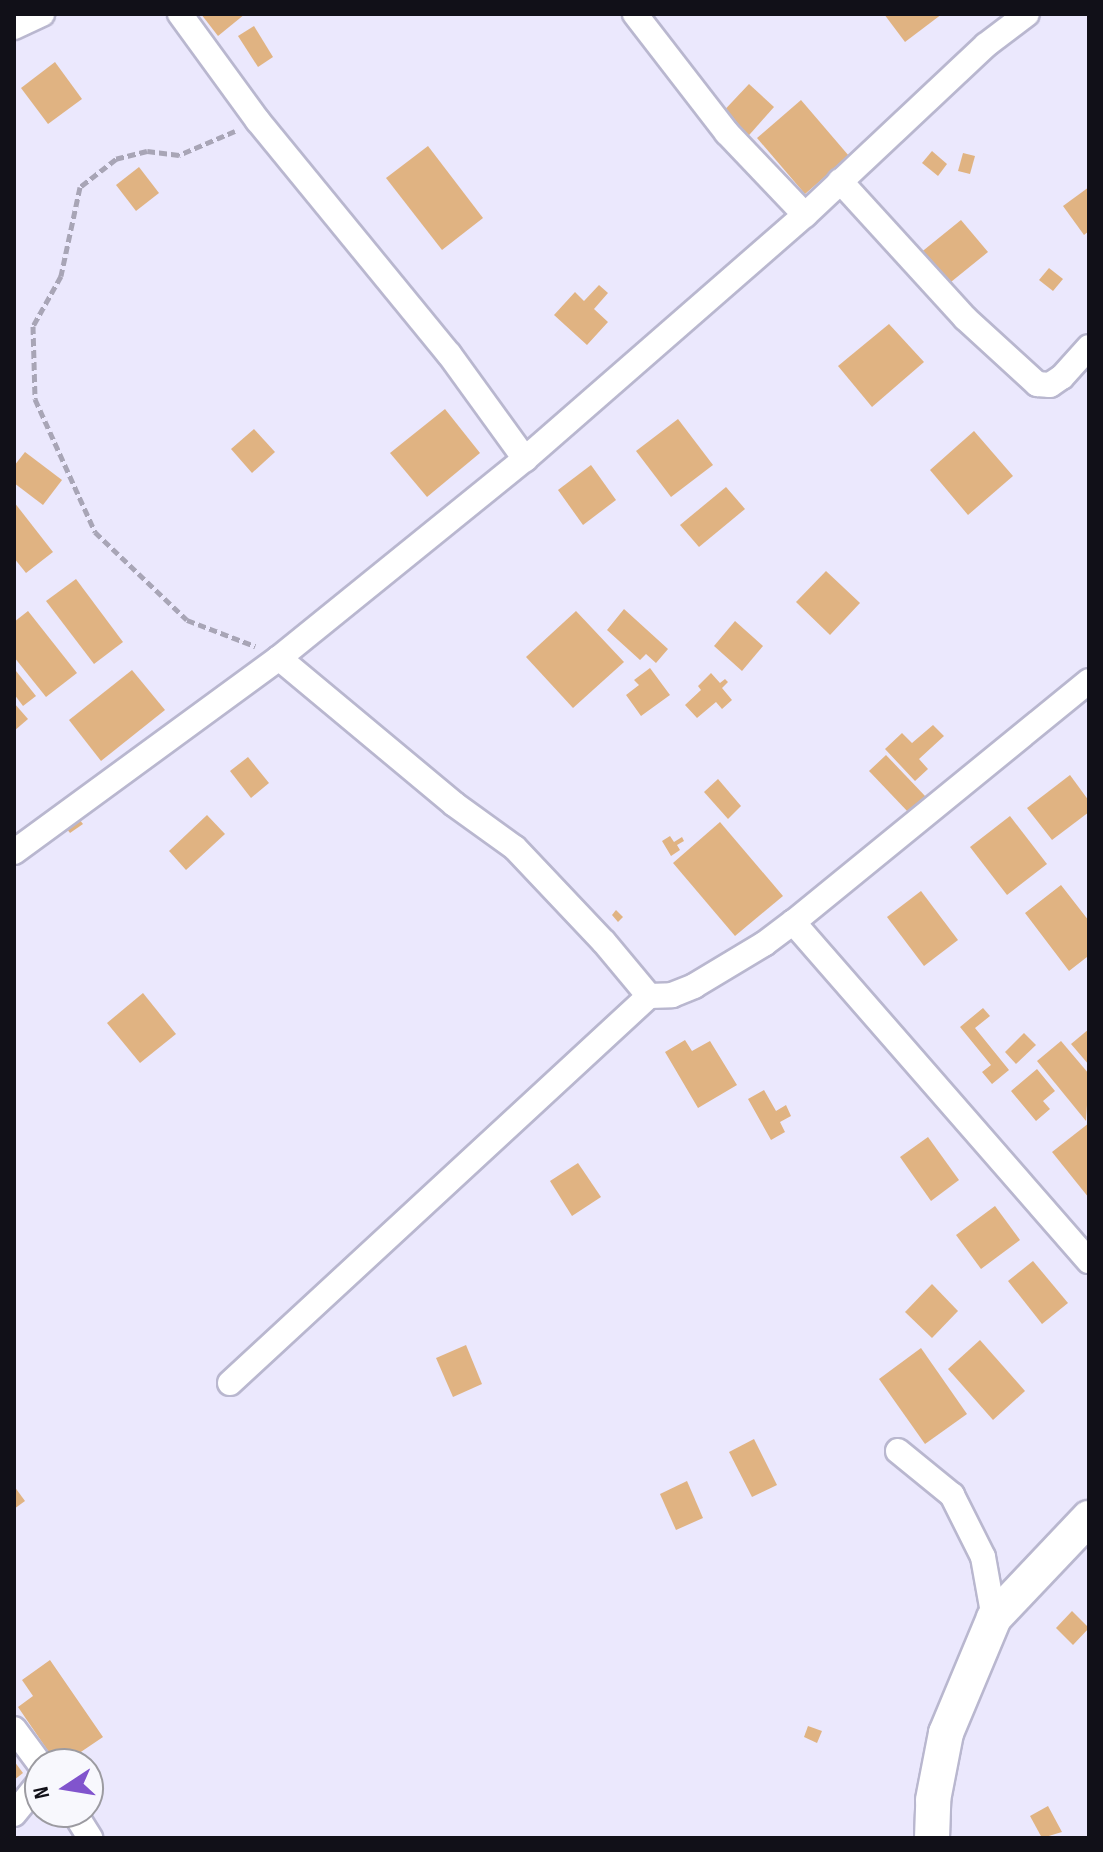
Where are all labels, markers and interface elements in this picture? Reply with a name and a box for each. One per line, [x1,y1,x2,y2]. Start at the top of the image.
north arrow [24,1748,104,1828]
text: N [28,1784,56,1801]

